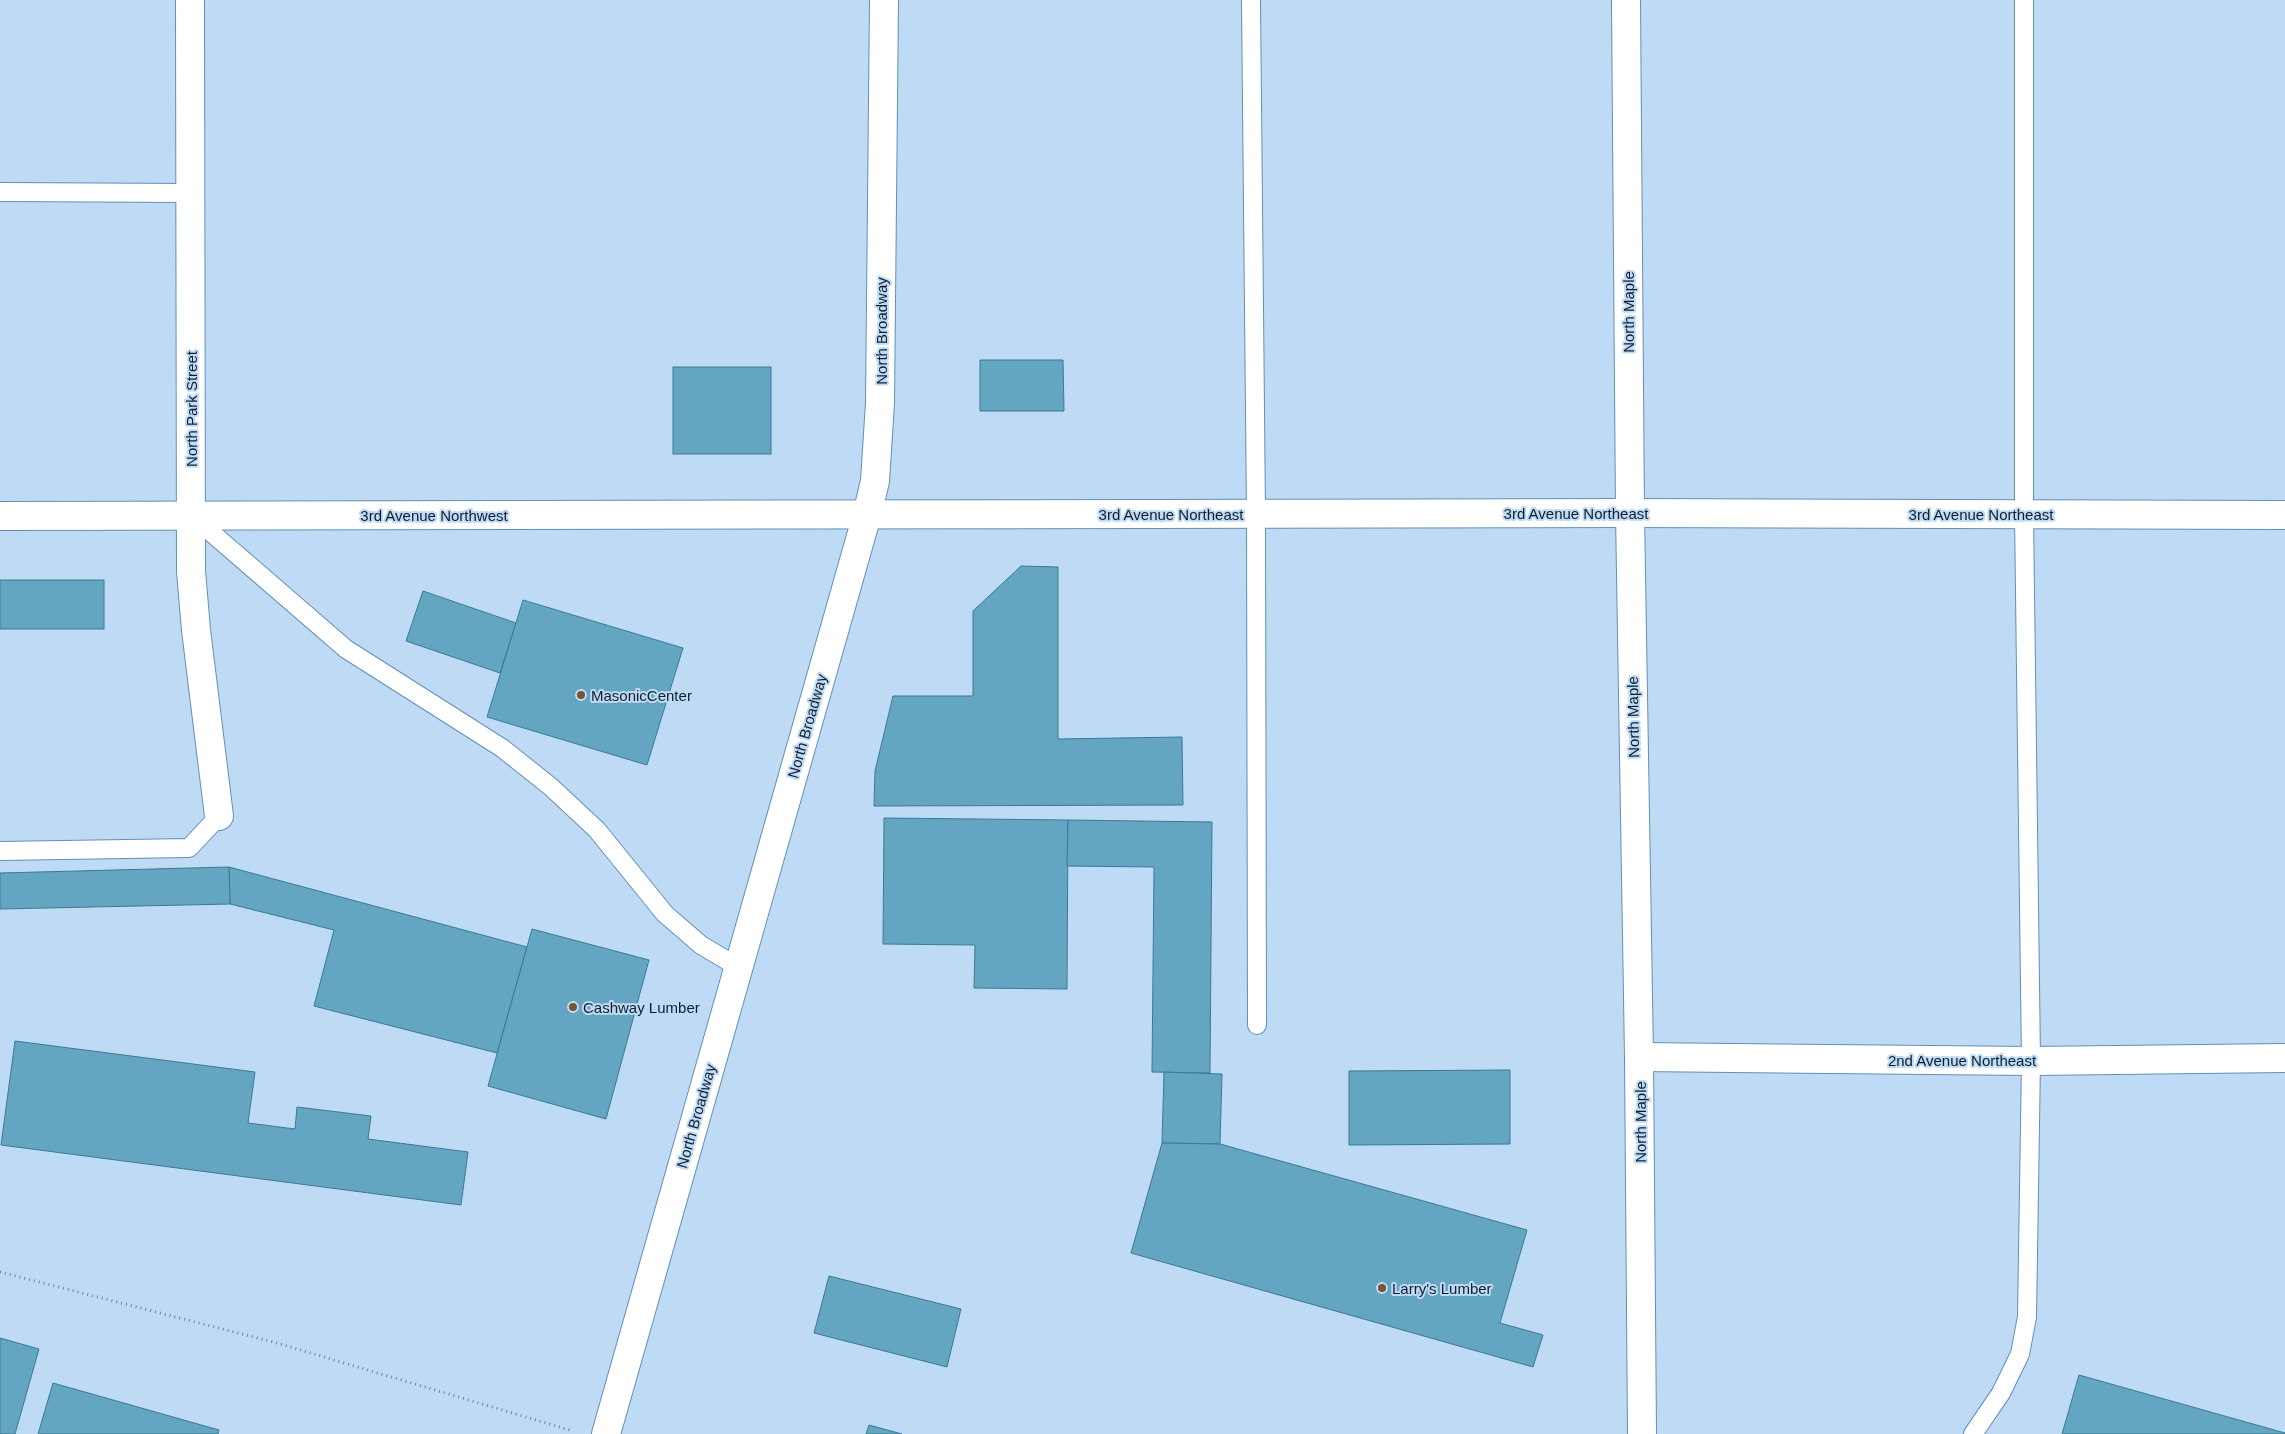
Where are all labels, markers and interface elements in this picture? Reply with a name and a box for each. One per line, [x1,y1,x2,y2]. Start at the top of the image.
street label: North Maple [1620,271,1637,353]
street label: North Broadway [873,277,890,385]
street label: North Park Street [183,350,200,467]
street label: 3rd Avenue Northeast [1504,505,1649,522]
street label: 3rd Avenue Northeast [1099,506,1244,523]
street label: 3rd Avenue Northeast [1909,506,2054,523]
street label: 3rd Avenue Northwest [360,507,508,524]
street label: North Broadway [784,671,830,780]
street label: North Maple [1624,676,1642,758]
place label: MasonicCenter [591,687,692,704]
marker: MasonicCenter [575,689,587,701]
place label: Cashway Lumber [583,999,700,1016]
marker: Cashway Lumber [567,1001,579,1013]
street label: 2nd Avenue Northeast [1888,1052,2037,1069]
street label: North Broadway [673,1061,719,1170]
street label: North Maple [1632,1081,1649,1163]
place label: Larry's Lumber [1392,1280,1492,1297]
marker: Larry's Lumber [1376,1282,1388,1294]

